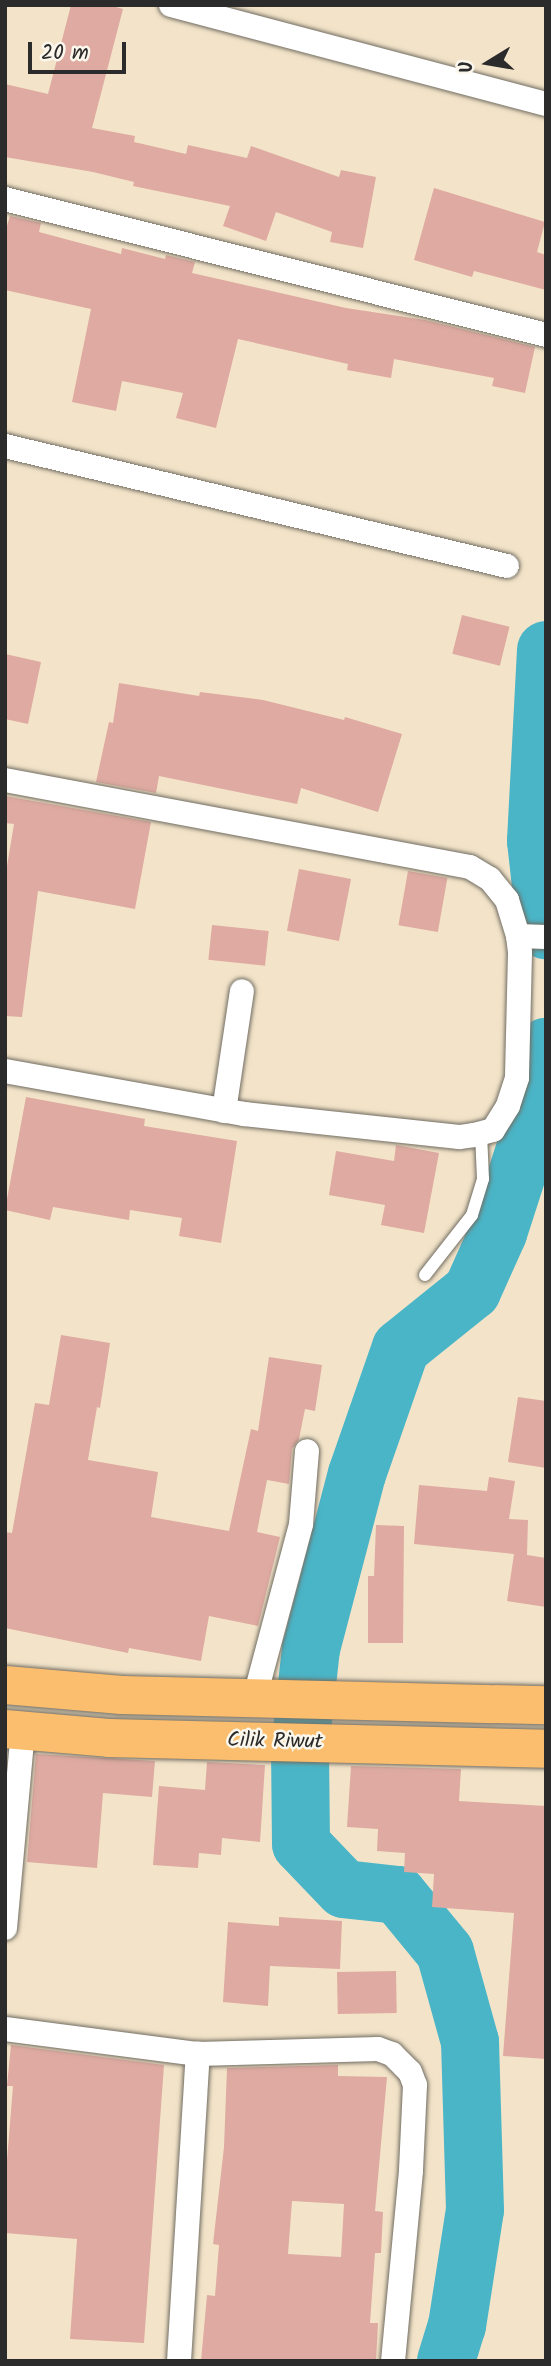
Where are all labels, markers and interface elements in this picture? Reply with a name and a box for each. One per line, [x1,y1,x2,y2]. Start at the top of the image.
scale bar [32,28,130,72]
north arrow [453,28,523,98]
text: 20 m [41,37,89,70]
text: U [452,59,483,75]
street label: Cilik Riwut [227,1729,323,1755]

